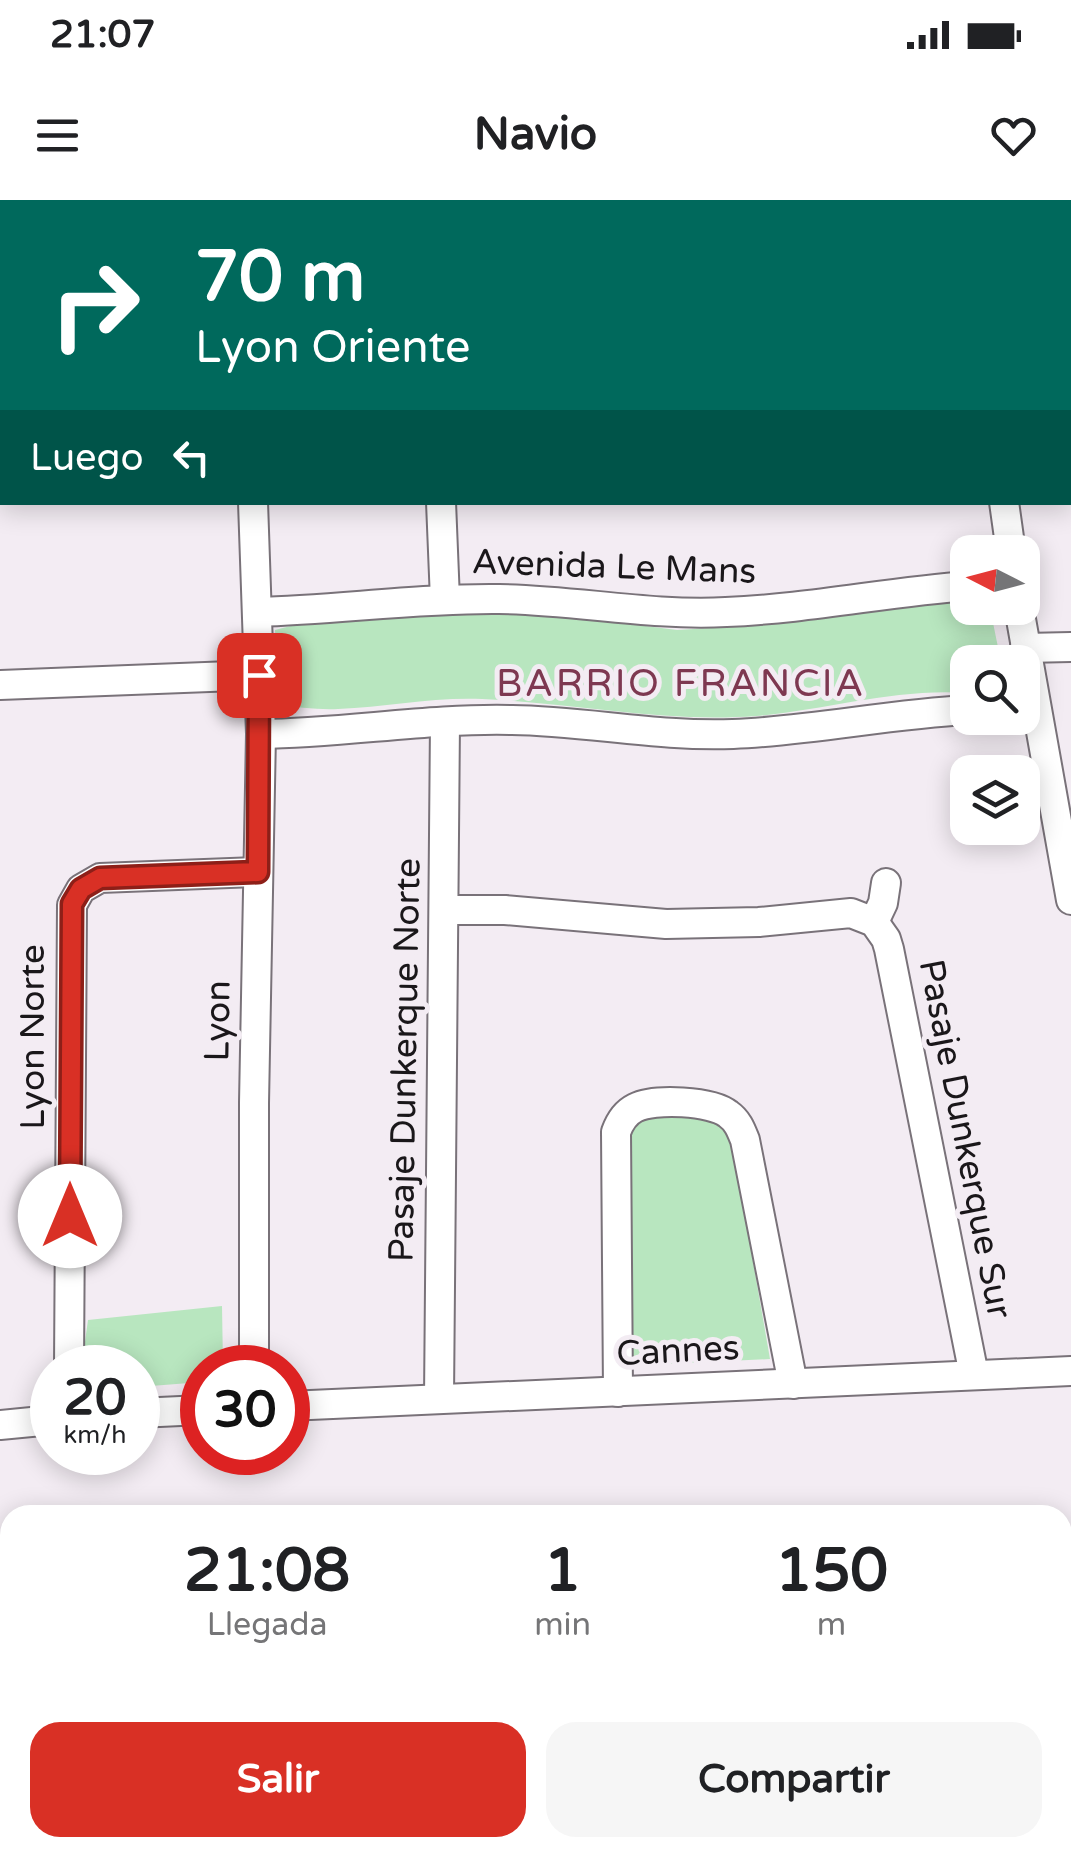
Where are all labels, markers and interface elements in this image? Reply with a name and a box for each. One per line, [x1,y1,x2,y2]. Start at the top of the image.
text: 21:07 [50,12,155,58]
icon: menu [30,108,85,163]
text: Navio [474,108,597,162]
icon: heart [986,108,1041,163]
text: 70 m [195,236,365,320]
icon: right [30,240,160,370]
text: Lyon Oriente [195,321,471,375]
icon: left [164,430,219,485]
text: Luego [30,435,144,481]
north arrow [950,535,1040,625]
map controls [950,535,1040,845]
street label: Avenida Le Mans [471,541,757,593]
pin [217,633,302,718]
button: search [950,645,1040,735]
icon: arrive [232,648,287,703]
district label: BARRIO FRANCIA [496,661,866,707]
button: layers [950,755,1040,845]
street label: Pasaje Dunkerque Norte [380,858,430,1262]
street label: Lyon Norte [12,944,54,1130]
street label: Pasaje Dunkerque Sur [910,956,1021,1323]
street label: Lyon [196,980,240,1062]
position arrow [18,1164,122,1268]
street label: Cannes [615,1327,741,1375]
speed limit sign: 30 [180,1345,310,1475]
text: 20 [64,1368,126,1428]
text: km/h [64,1420,126,1450]
text: 21:08 [184,1535,350,1607]
text: 1 [544,1535,581,1607]
text: 150 [775,1535,888,1607]
text: Llegada [207,1606,328,1644]
text: min [534,1606,591,1644]
text: m [817,1606,846,1644]
button: Salir [30,1722,526,1837]
button: Compartir [546,1722,1042,1837]

